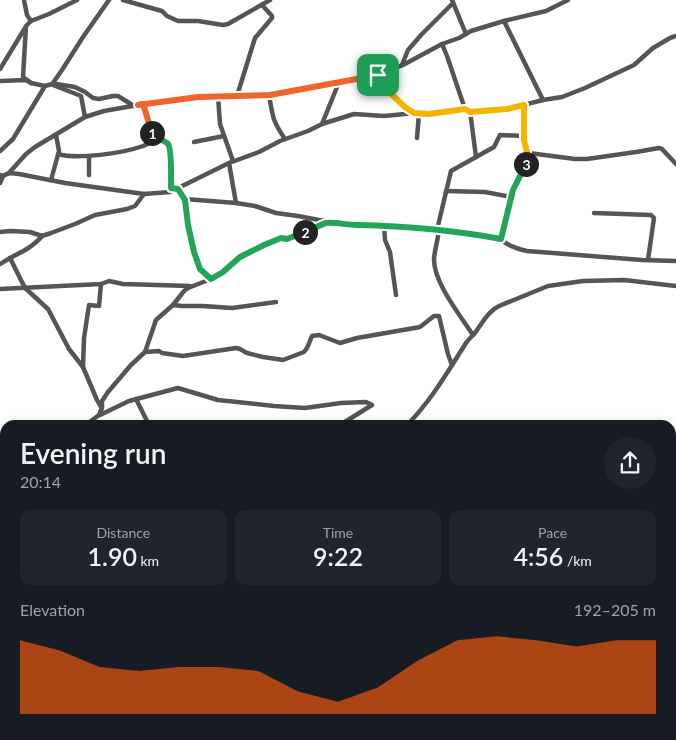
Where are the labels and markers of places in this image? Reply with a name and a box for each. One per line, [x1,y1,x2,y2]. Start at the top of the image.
pin [357,54,399,96]
pin: 1 [140,120,164,146]
pin: 3 [514,152,538,176]
pin: 2 [292,220,318,244]

